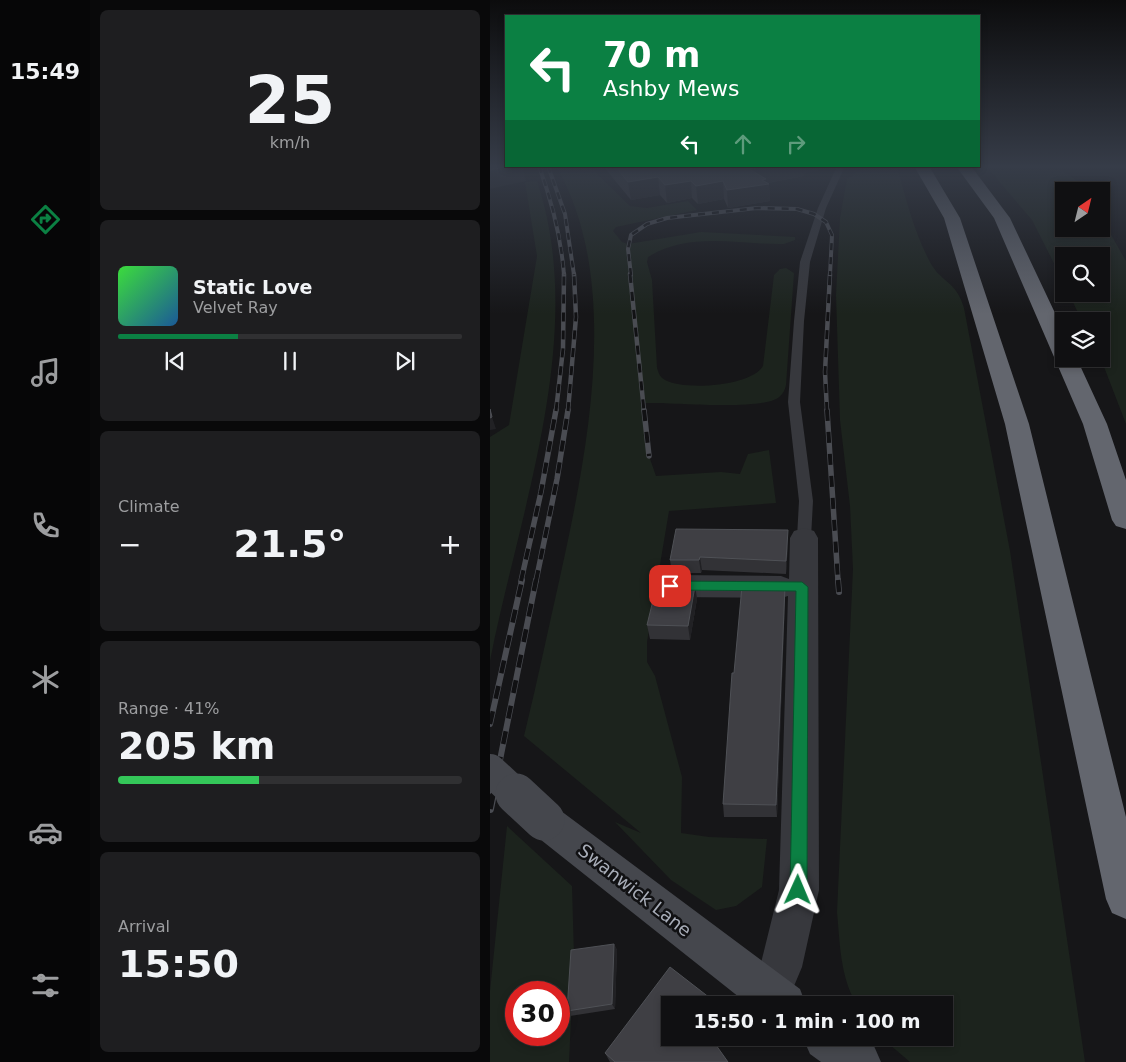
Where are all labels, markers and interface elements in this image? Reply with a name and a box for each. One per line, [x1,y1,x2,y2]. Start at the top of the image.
icon: left [520,35,585,100]
text: 70 m [603,35,700,75]
text: 15:49 [10,59,80,84]
text: 25 [245,63,335,138]
text: Ashby Mews [603,76,739,101]
icon: left [676,130,704,158]
icon: ahead [729,130,757,158]
icon: right [782,130,810,158]
text: km/h [270,133,310,152]
north arrow [1055,182,1110,238]
map controls [1055,182,1110,367]
icon: directions [28,202,63,237]
button: search [1055,247,1110,302]
text: Static Love [193,276,313,298]
text: Velvet Ray [193,298,278,317]
button: layers [1055,312,1110,367]
icon: previous [161,347,189,375]
icon: pause [276,347,304,375]
icon: next [391,347,419,375]
icon: music [28,355,63,390]
text: Climate [118,497,180,516]
icon: phone [28,508,63,543]
text: 21.5° [234,522,346,566]
text: − [118,528,141,561]
text: + [439,528,462,561]
pin [649,565,691,607]
icon: arrive [656,572,684,600]
icon: climate [28,662,63,697]
text: Range · 41% [118,699,220,718]
text: 205 km [118,724,275,768]
icon: car [28,815,63,850]
street label: Swanwick Lane [574,839,696,941]
position arrow [771,863,823,915]
text: Arrival [118,917,170,936]
text: 15:50 [118,942,239,986]
icon: filters [28,968,63,1003]
speed limit sign: 30 [505,981,570,1046]
text: 15:50 · 1 min · 100 m [693,1010,921,1032]

